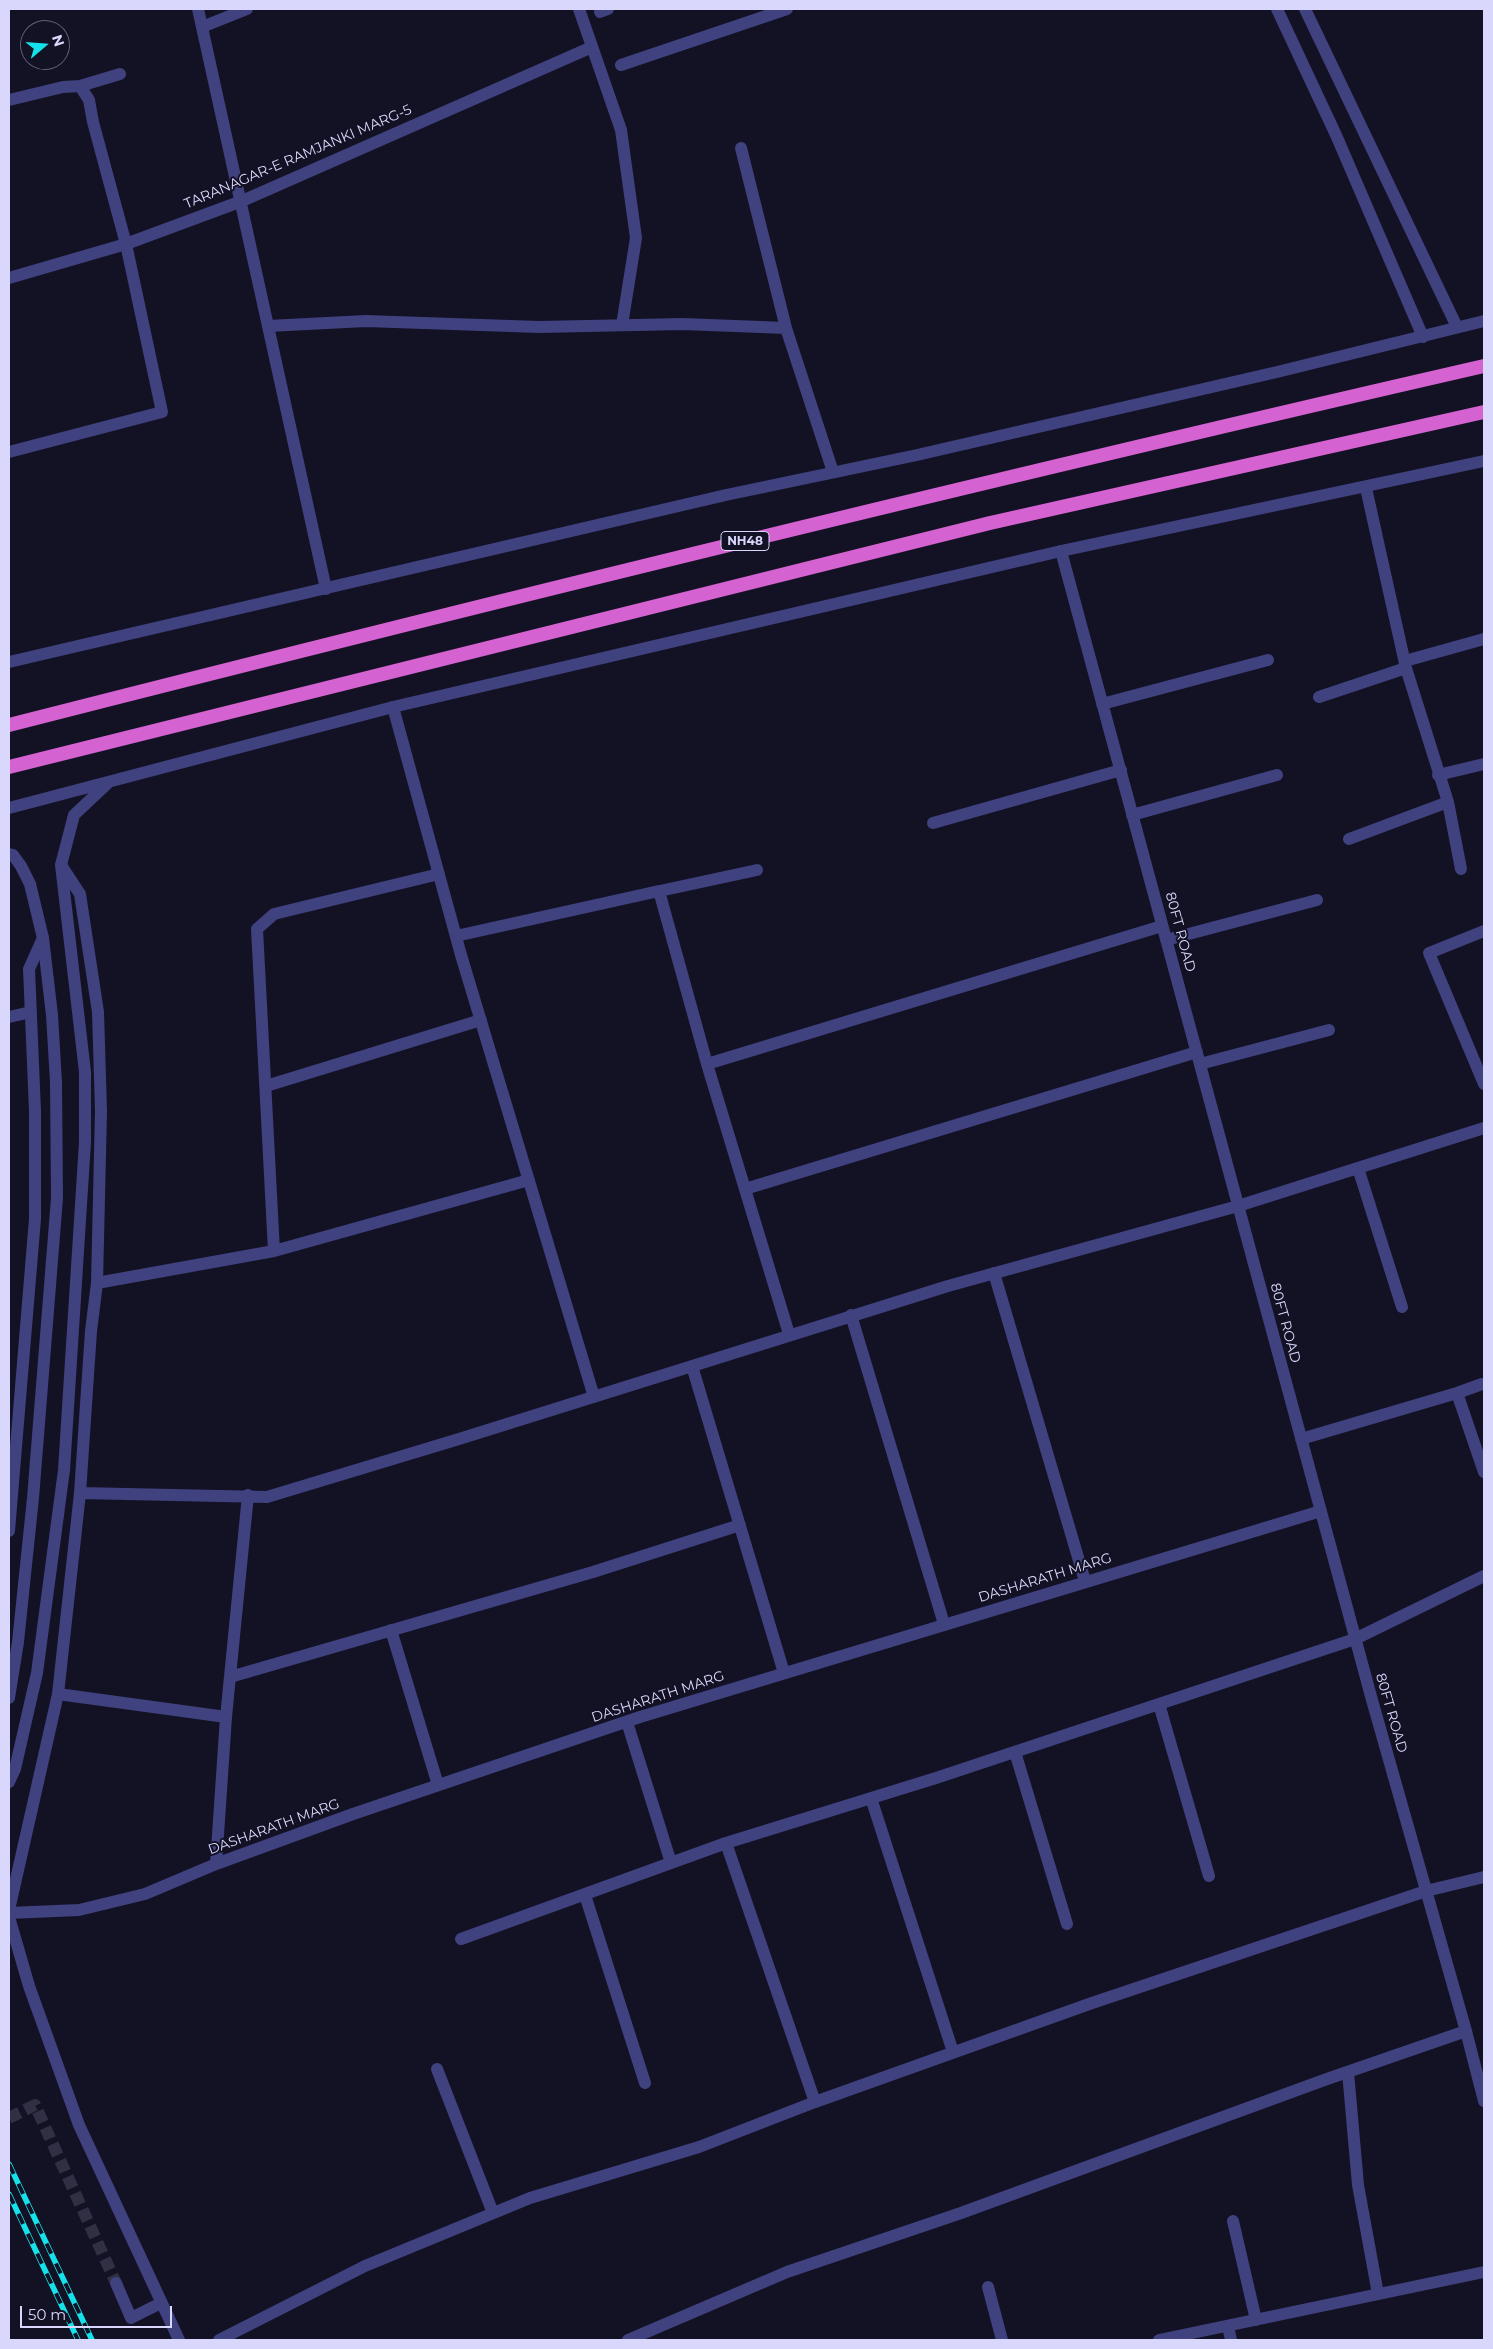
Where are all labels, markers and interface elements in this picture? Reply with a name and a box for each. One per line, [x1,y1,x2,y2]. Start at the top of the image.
north arrow [20,20,70,70]
text: N [48,33,69,49]
street label: TARANAGAR-E RAMJANKI MARG-5 [182,101,414,213]
road number: NH48 [721,532,769,550]
street label: 80FT ROAD [1161,890,1199,974]
street label: 80FT ROAD [1266,1281,1304,1365]
street label: DASHARATH MARG [976,1550,1114,1606]
street label: DASHARATH MARG [589,1668,727,1726]
street label: 80FT ROAD [1372,1671,1410,1755]
street label: DASHARATH MARG [206,1795,342,1859]
scale bar [22,2296,175,2328]
text: 50 m [28,2305,66,2324]

